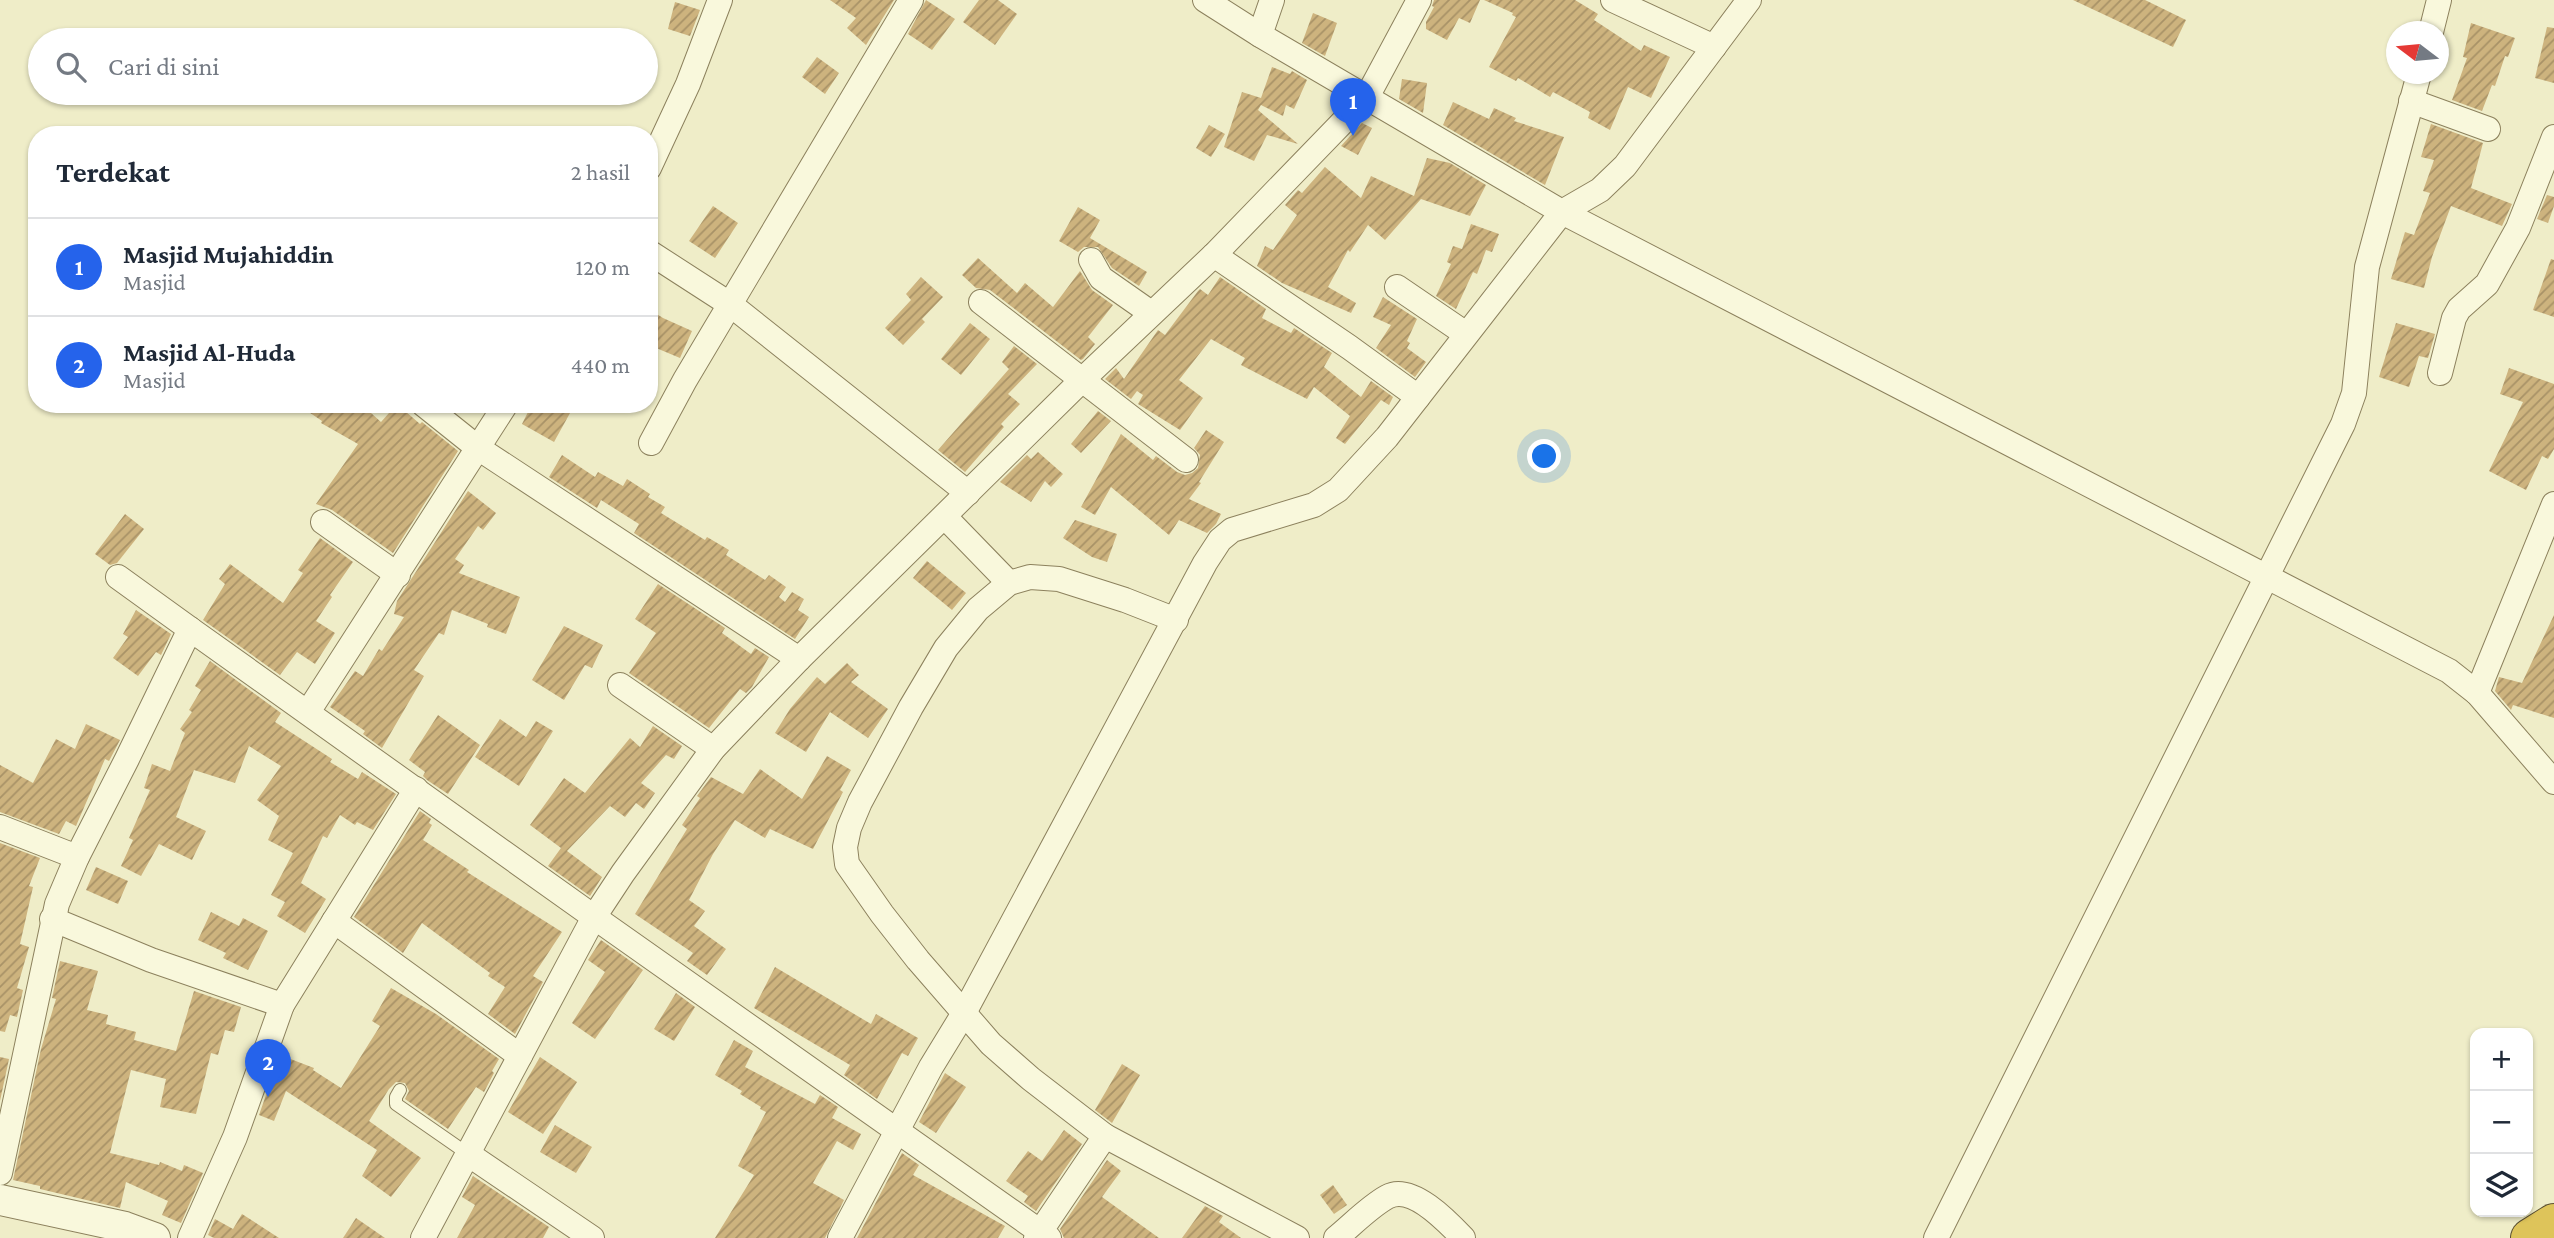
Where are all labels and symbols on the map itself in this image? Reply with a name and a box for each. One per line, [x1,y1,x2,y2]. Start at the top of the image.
north arrow [2386,21,2449,84]
pin: 1 [1330,78,1376,136]
your location [1527,439,1561,473]
pin: 2 [245,1039,291,1097]

